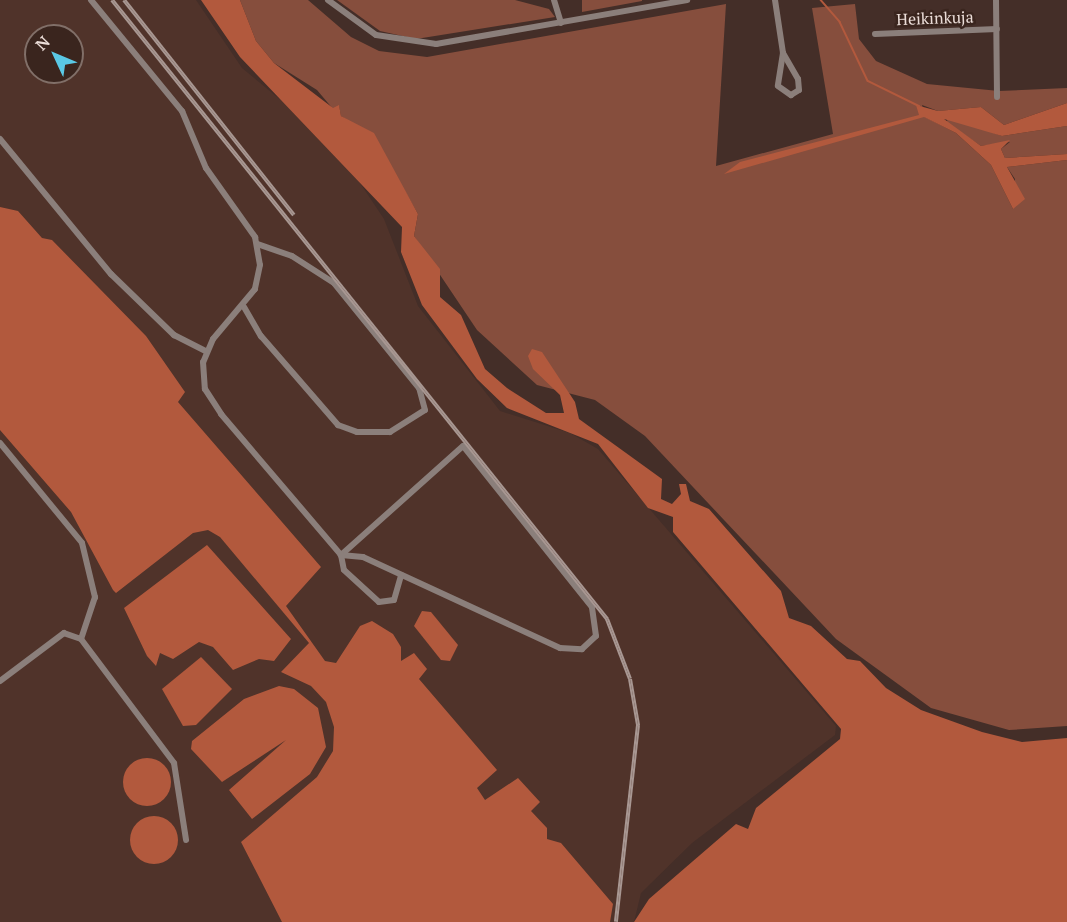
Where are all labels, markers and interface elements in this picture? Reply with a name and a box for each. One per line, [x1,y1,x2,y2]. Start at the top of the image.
street label: Heikinkuja [896,7,974,29]
north arrow [24,24,84,84]
text: N [30,31,55,55]

